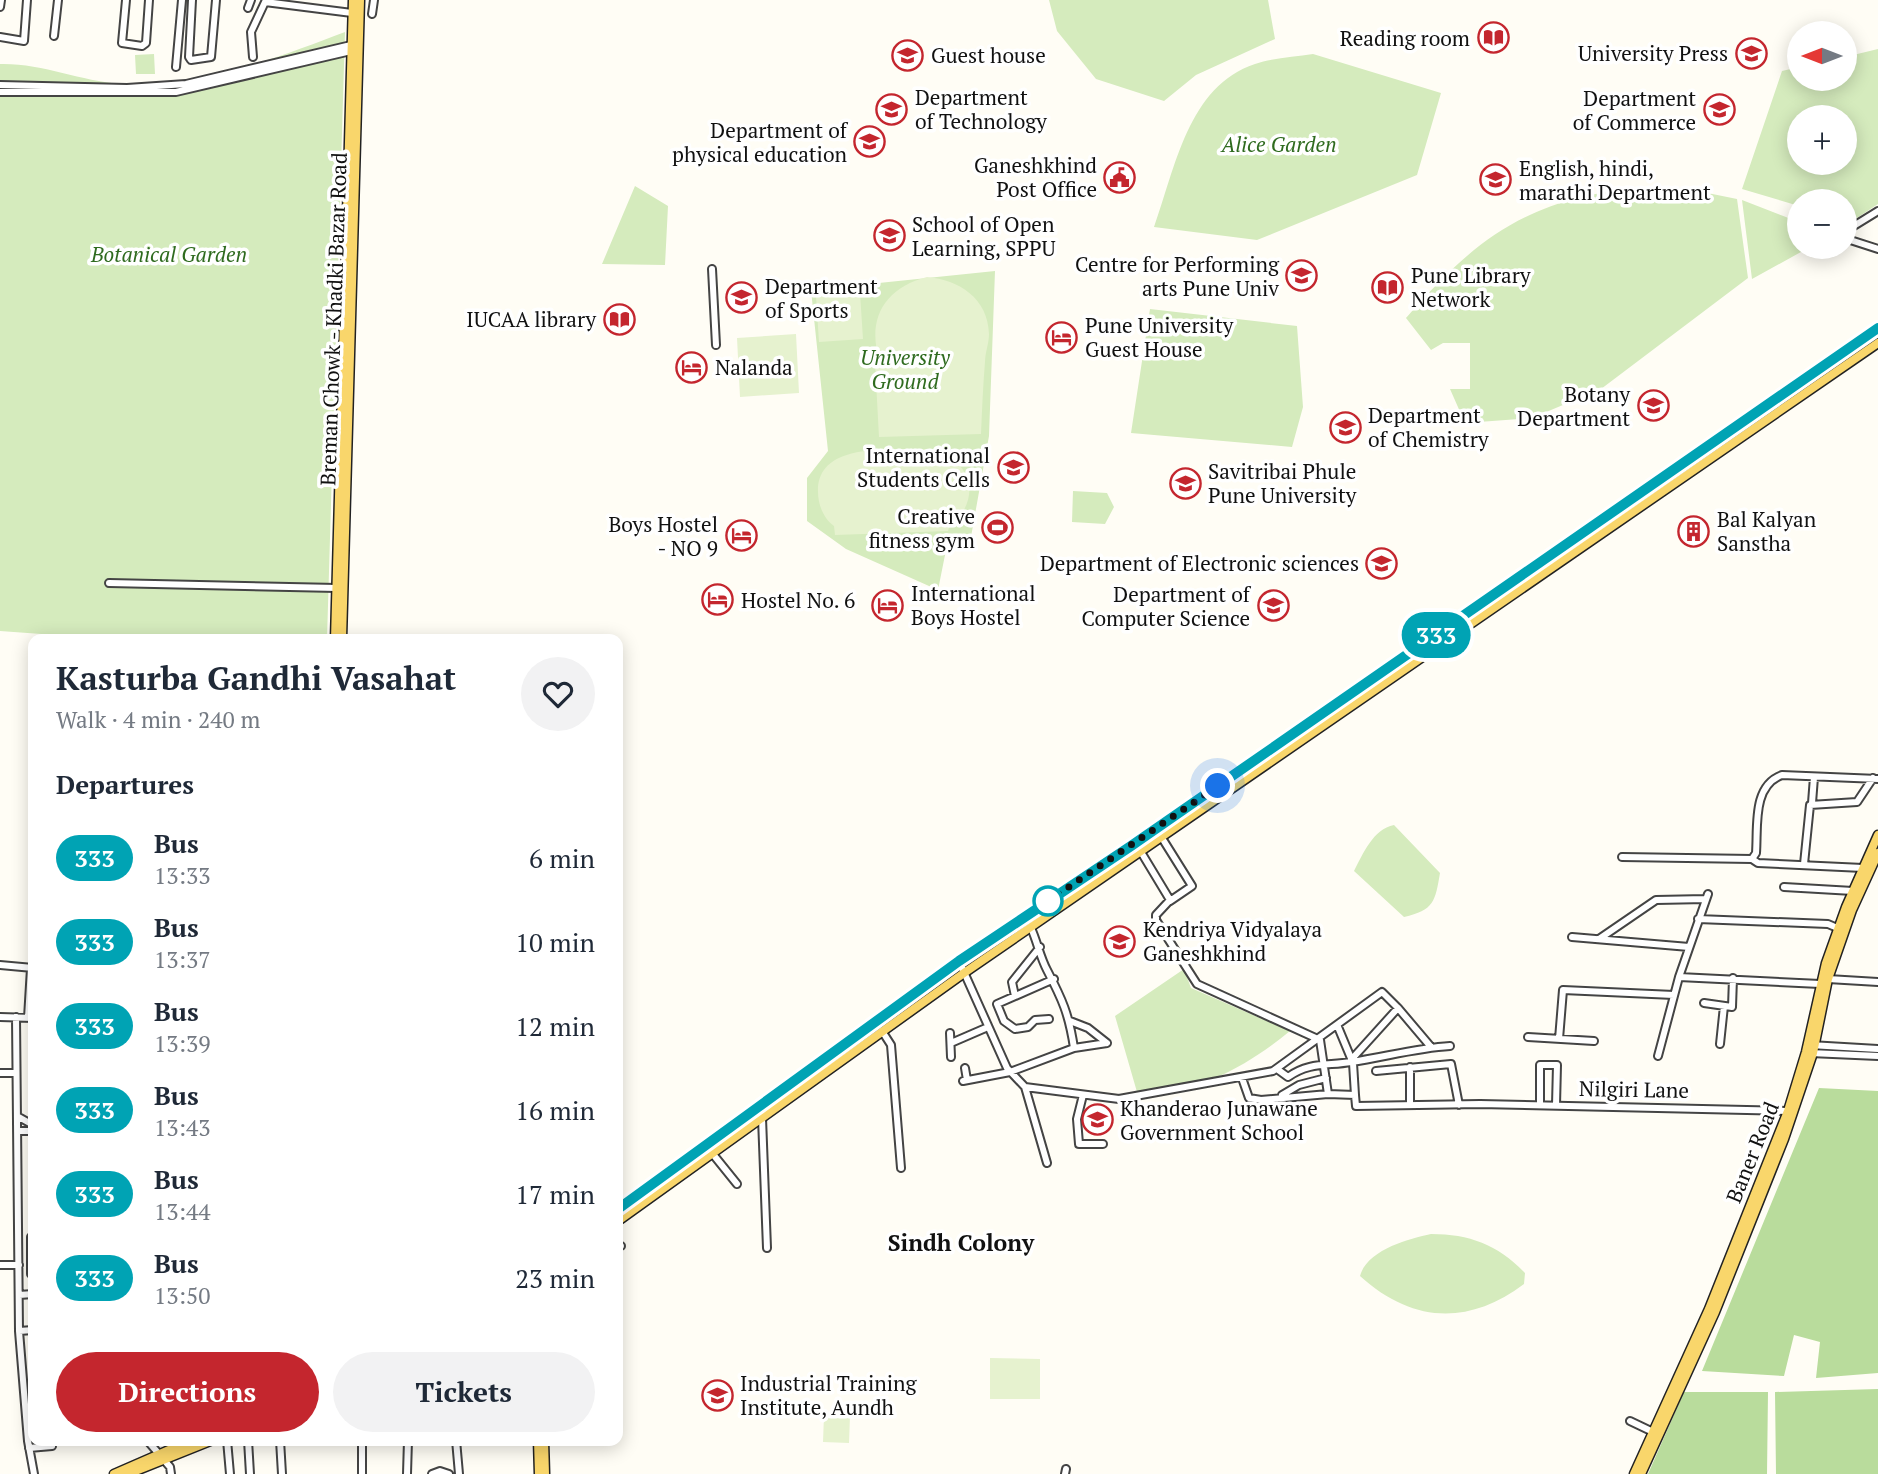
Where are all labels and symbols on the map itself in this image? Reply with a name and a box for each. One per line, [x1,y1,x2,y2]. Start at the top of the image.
library icon: Reading room [1476,21,1510,55]
north arrow [1787,21,1857,91]
place label: Reading room [1340,24,1470,52]
school or university icon: University Press [1734,36,1768,70]
school or university icon: Guest house [891,38,925,72]
place label: University Press [1578,39,1728,67]
place label: Guest house [931,41,1046,69]
place label: Department of Technology [915,83,1047,135]
place label: Department of Commerce [1573,84,1696,136]
school or university icon: Department of Technology [875,92,909,126]
school or university icon: Department of Commerce [1702,93,1736,127]
place label: Department of physical education [672,116,849,168]
school or university icon: Department of physical education [853,125,887,159]
park label: Alice Garden [1219,130,1337,158]
place label: Ganeshkhind Post Office [974,151,1097,203]
street label: Breman Chowk - Khadki Bazar Road [313,152,353,486]
place label: English, hindi, marathi Department [1519,154,1711,206]
public building icon: Ganeshkhind Post Office [1103,160,1137,194]
school or university icon: English, hindi, marathi Department [1479,163,1513,197]
place label: School of Open Learning, SPPU [912,210,1056,262]
school or university icon: School of Open Learning, SPPU [872,219,906,253]
park label: Botanical Garden [90,240,247,268]
place label: Centre for Performing arts Pune Univ [1075,250,1280,302]
school or university icon: Centre for Performing arts Pune Univ [1285,259,1319,293]
place label: Pune Library Network [1411,261,1531,313]
library icon: Pune Library Network [1371,270,1405,304]
place label: Department of Sports [765,272,878,324]
school or university icon: Department of Sports [725,281,759,315]
library icon: IUCAA library [602,302,636,336]
place label: IUCAA library [466,305,596,333]
place label: Pune University Guest House [1085,311,1234,363]
hotel icon: Pune University Guest House [1045,320,1079,354]
park label: University Ground [860,343,950,395]
hotel icon: Nalanda [675,350,709,384]
place label: Nalanda [715,353,793,381]
place label: Botany Department [1517,380,1630,432]
school or university icon: Botany Department [1636,389,1670,423]
place label: Department of Chemistry [1368,401,1489,453]
school or university icon: Department of Chemistry [1328,410,1362,444]
place label: International Students Cells [857,441,990,493]
school or university icon: International Students Cells [996,450,1030,484]
place label: Savitribai Phule Pune University [1208,457,1357,509]
school or university icon: Savitribai Phule Pune University [1168,466,1202,500]
place label: Creative fitness gym [869,502,975,554]
place label: Bal Kalyan Sanstha [1717,505,1817,557]
place label: Boys Hostel - NO 9 [608,510,718,562]
sports icon: Creative fitness gym [981,511,1015,545]
building icon: Bal Kalyan Sanstha [1677,514,1711,548]
hotel icon: Boys Hostel - NO 9 [724,519,758,553]
school or university icon: Department of Electronic sciences [1365,546,1399,580]
place label: Department of Electronic sciences [1040,549,1359,577]
place label: International Boys Hostel [911,579,1036,631]
place label: Department of Computer Science [1081,580,1252,632]
hotel icon: Hostel No. 6 [701,583,735,617]
place label: Hostel No. 6 [741,586,855,614]
hotel icon: International Boys Hostel [871,588,905,622]
school or university icon: Department of Computer Science [1256,589,1290,623]
line badge: 333 [1396,612,1476,658]
your location [1200,768,1235,803]
unlabelled marker [1033,886,1063,916]
place label: Kendriya Vidyalaya Ganeshkhind [1143,915,1322,967]
school or university icon: Kendriya Vidyalaya Ganeshkhind [1103,924,1137,958]
street label: Nilgiri Lane [1579,1074,1689,1104]
place label: Khanderao Junawane Government School [1120,1094,1318,1146]
street label: Baner Road [1719,1097,1785,1207]
school or university icon: Khanderao Junawane Government School [1080,1103,1114,1137]
district label: Sindh Colony [888,1227,1035,1258]
place label: Industrial Training Institute, Aundh [740,1369,918,1421]
school or university icon: Industrial Training Institute, Aundh [700,1378,734,1412]

